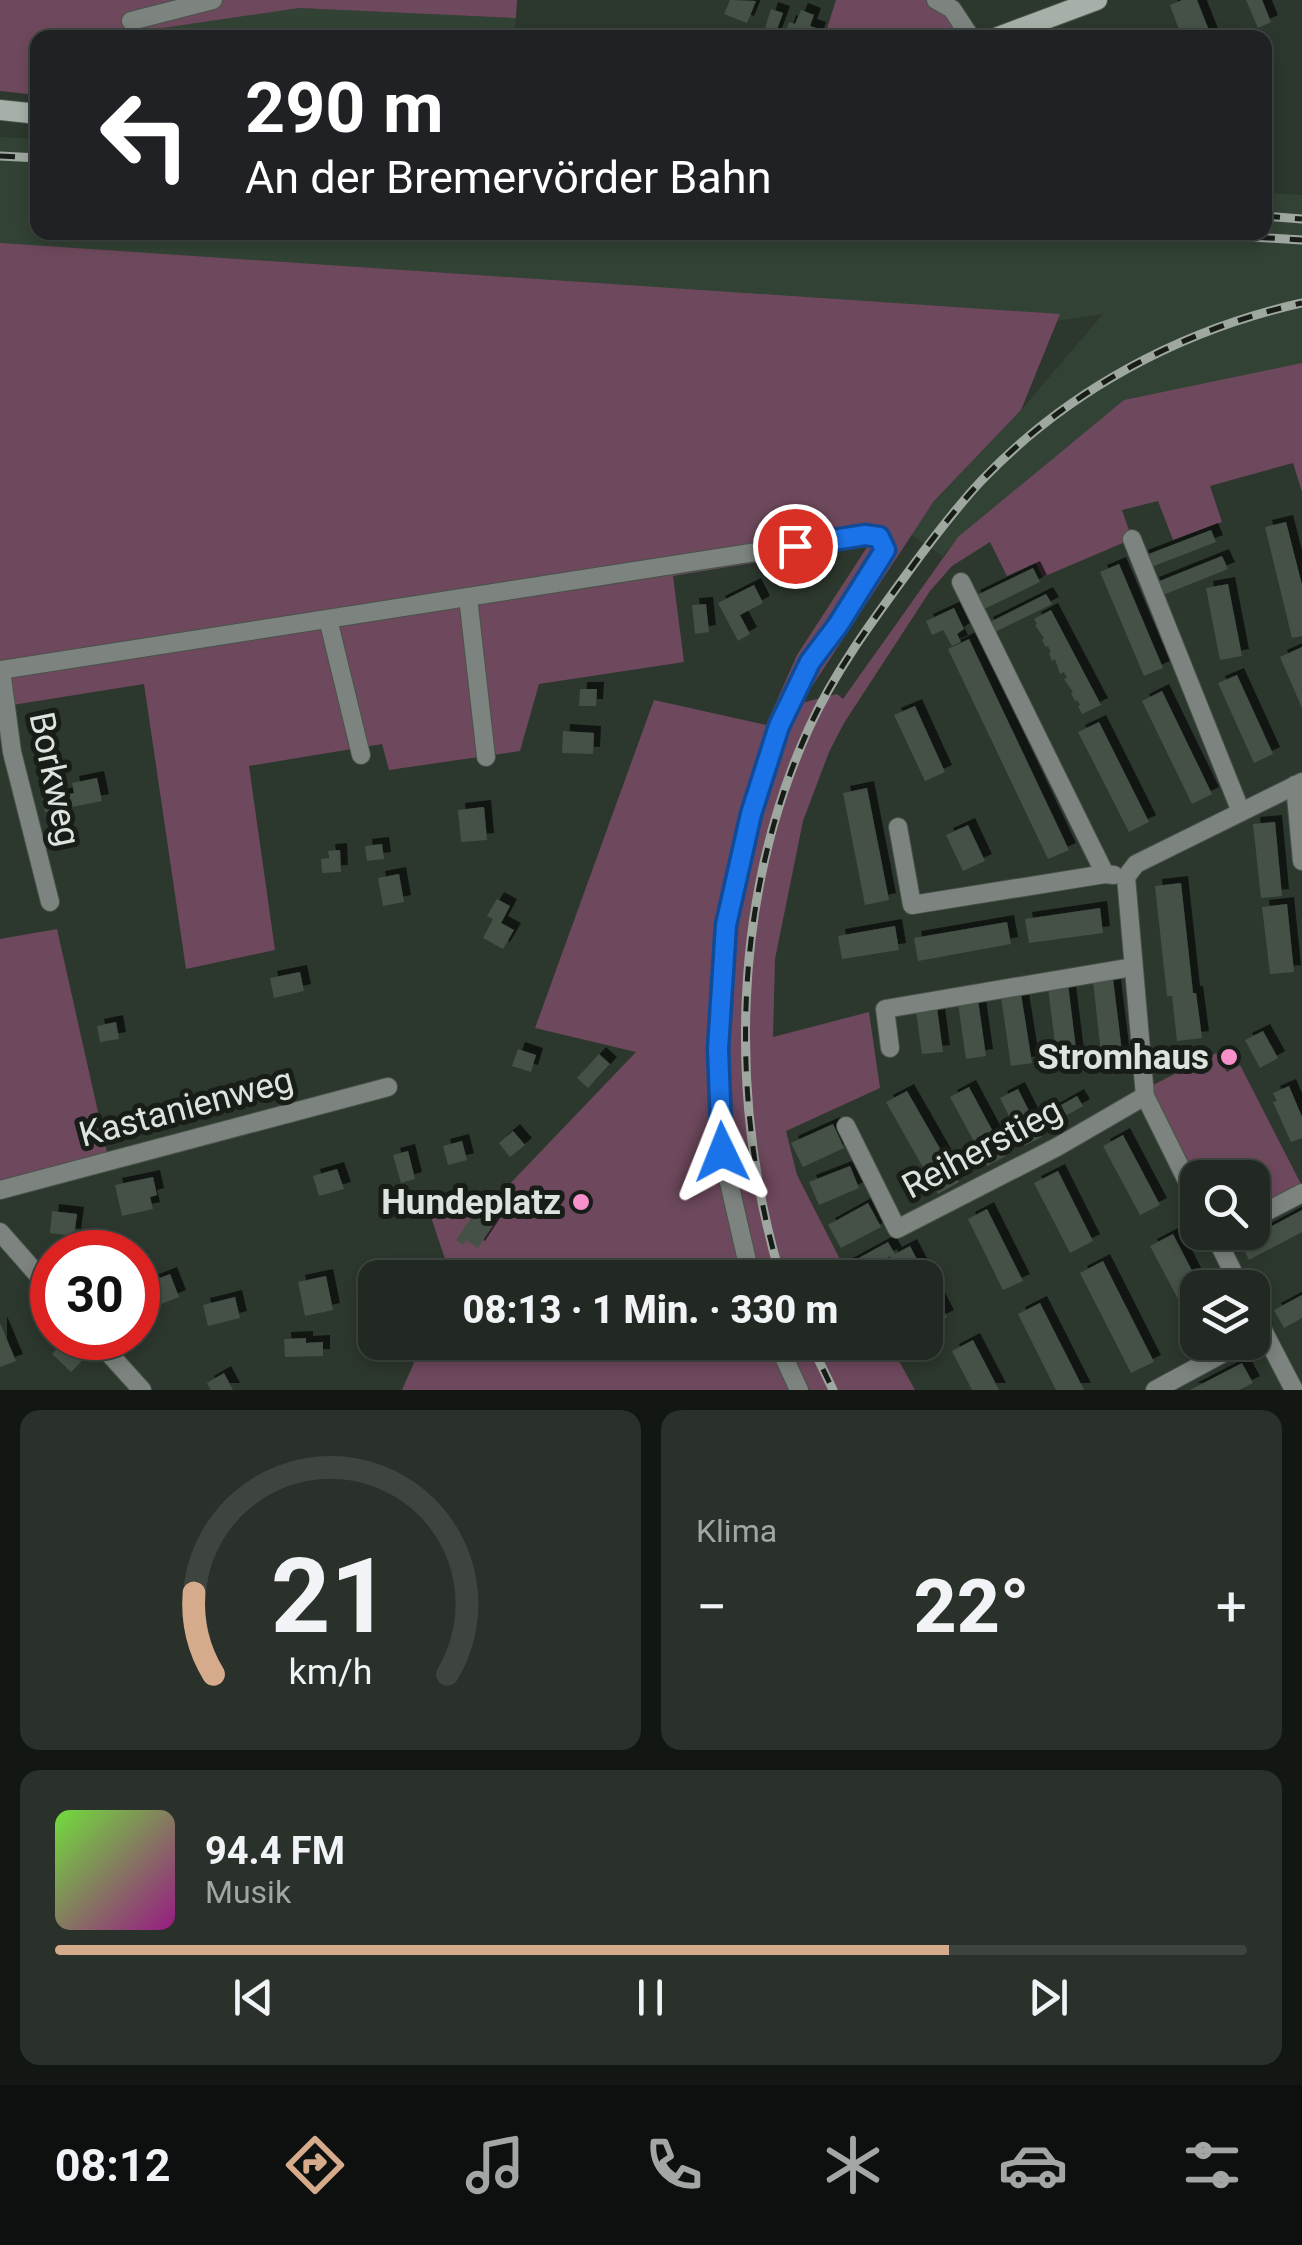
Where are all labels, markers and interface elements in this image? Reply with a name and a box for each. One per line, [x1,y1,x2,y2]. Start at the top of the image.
text: 290 m [245,67,444,149]
icon: left [80,70,210,200]
text: An der Bremervörder Bahn [245,151,772,204]
pin [753,504,838,589]
icon: arrive [768,519,823,574]
street label: Borkweg [20,708,89,850]
place label: Stromhaus [1037,1037,1209,1078]
marker: Stromhaus [1218,1046,1240,1068]
street label: Kastanienweg [75,1059,298,1156]
street label: Reiherstieg [896,1089,1069,1208]
position arrow [670,1100,774,1204]
map controls [1180,1160,1270,1360]
button: search [1180,1160,1270,1250]
place label: Hundeplatz [381,1182,561,1223]
marker: Hundeplatz [570,1191,592,1213]
speed limit sign: 30 [30,1230,160,1360]
button: layers [1180,1270,1270,1360]
text: 08:13 · 1 Min. · 330 m [463,1288,838,1332]
text: Klima [696,1512,777,1550]
text: 21 [271,1536,390,1657]
text: 22° [914,1562,1030,1650]
text: − [696,1575,727,1639]
text: + [1216,1575,1247,1639]
text: km/h [289,1651,372,1693]
text: 94.4 FM [205,1829,345,1873]
text: Musik [205,1873,291,1911]
icon: previous [226,1970,281,2025]
icon: pause [623,1970,678,2025]
icon: next [1021,1970,1076,2025]
icon: directions [280,2130,350,2200]
icon: music [460,2130,530,2200]
icon: phone [639,2130,709,2200]
icon: climate [818,2130,888,2200]
icon: car [998,2130,1068,2200]
icon: filters [1177,2130,1247,2200]
text: 08:12 [55,2139,171,2192]

